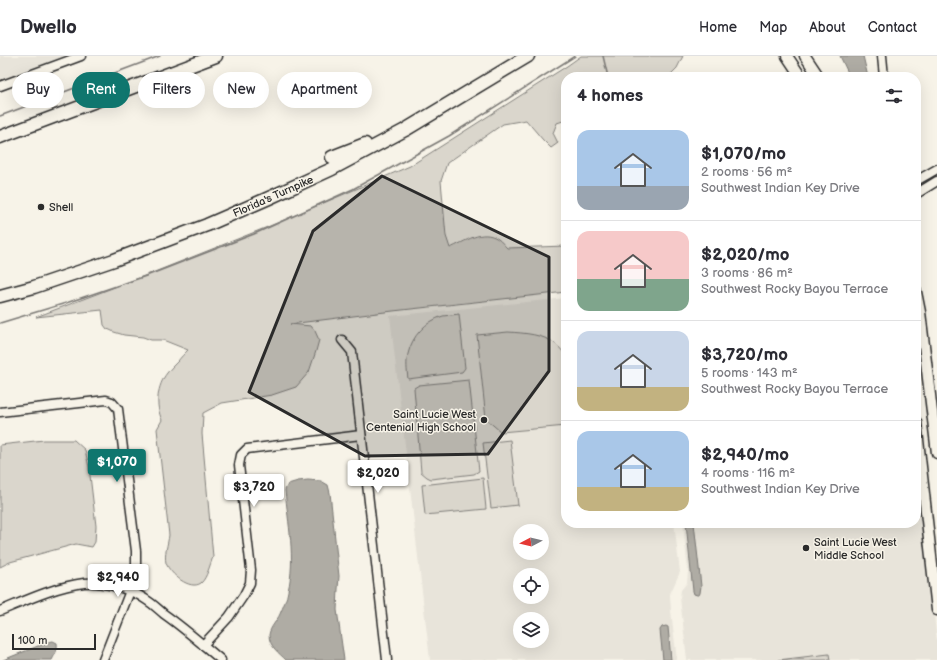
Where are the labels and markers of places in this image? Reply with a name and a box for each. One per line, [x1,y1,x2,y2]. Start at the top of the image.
place label: Shell [49,201,73,214]
marker: Shell [36,202,46,212]
place label: Saint Lucie West Centenial High School [366,408,477,434]
marker: Saint Lucie West Centenial High School [479,415,489,425]
pin: $1,070 [84,449,150,483]
pin: $2,020 [345,460,411,494]
pin: $3,720 [221,474,287,508]
place label: Saint Lucie West Middle School [814,536,897,562]
marker: Saint Lucie West Middle School [801,543,811,553]
pin: $2,940 [85,564,151,598]

